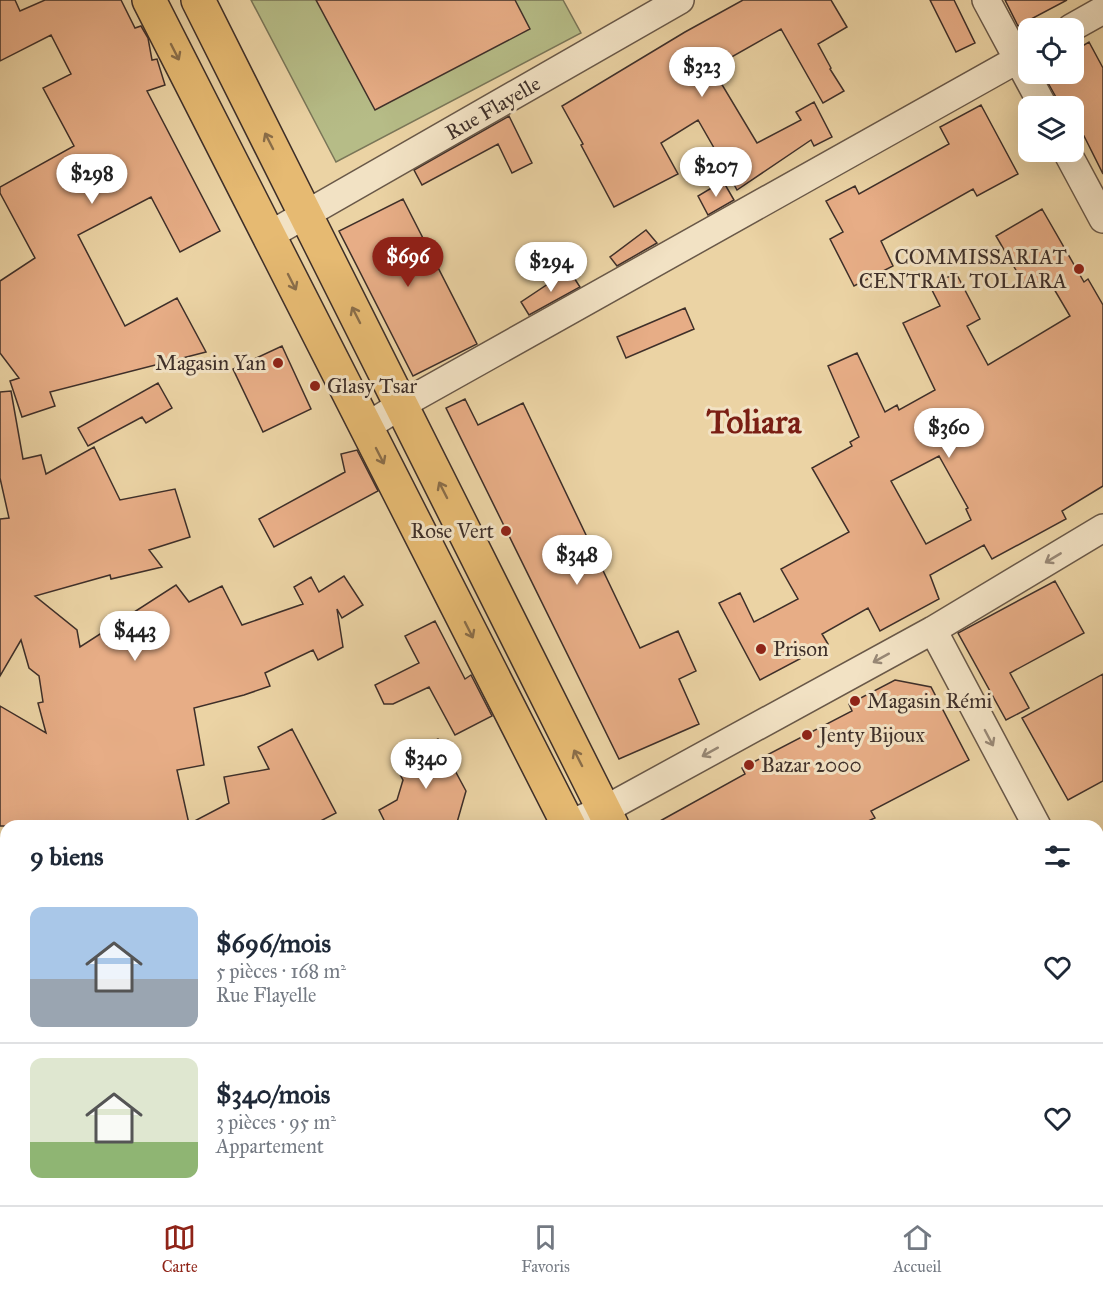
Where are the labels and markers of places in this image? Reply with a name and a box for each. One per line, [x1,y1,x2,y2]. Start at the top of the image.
pin: $323 [666,47,738,98]
pin: $207 [680,147,752,198]
pin: $298 [56,154,128,205]
pin: $696 [372,237,444,288]
pin: $294 [515,242,587,293]
place label: COMMISSARIAT CENTRAL TOLIARA [859,244,1067,294]
marker: COMMISSARIAT CENTRAL TOLIARA [1072,262,1086,276]
place label: Magasin Yan [155,350,266,376]
marker: Magasin Yan [271,356,285,370]
place label: Glasy Tsar [327,373,417,399]
marker: Glasy Tsar [308,379,322,393]
pin: $360 [913,408,985,459]
place label: Rose Vert [411,518,495,544]
marker: Rose Vert [499,524,513,538]
pin: $348 [541,535,613,586]
pin: $443 [99,611,171,662]
place label: Prison [773,636,828,662]
marker: Prison [754,642,768,656]
place label: Magasin Rémi [867,688,993,714]
marker: Magasin Rémi [848,694,862,708]
place label: Jenty Bijoux [817,722,926,748]
marker: Jenty Bijoux [800,728,814,742]
pin: $340 [390,739,462,790]
place label: Bazar 2000 [761,752,862,778]
marker: Bazar 2000 [742,758,756,772]

